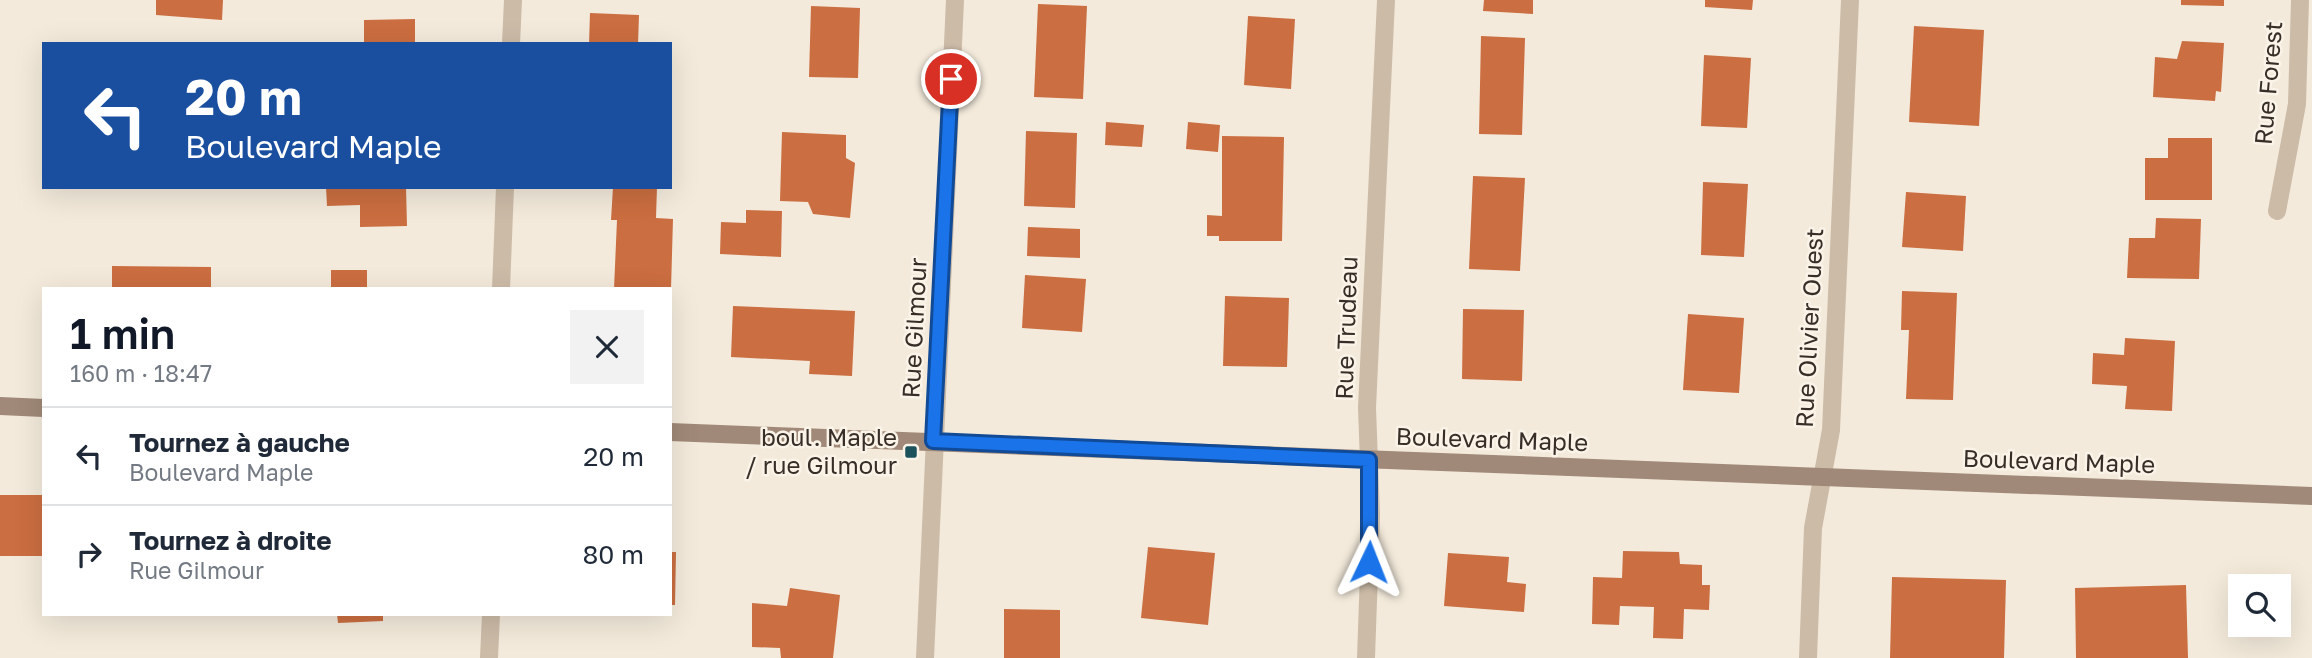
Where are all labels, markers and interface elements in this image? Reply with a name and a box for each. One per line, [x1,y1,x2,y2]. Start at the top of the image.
street label: Rue Forest [2248,20,2287,146]
pin [921,49,981,109]
icon: arrive [932,60,970,98]
text: 20 m [185,67,302,126]
icon: left [70,70,161,161]
text: Boulevard Maple [185,127,441,165]
street label: Rue Olivier Ouest [1789,227,1828,428]
street label: Rue Trudeau [1329,256,1362,400]
street label: Rue Gilmour [895,257,932,399]
text: 1 min [70,308,175,358]
button: close [570,310,644,384]
text: 160 m · 18:47 [70,359,212,387]
street label: Boulevard Maple [1395,421,1589,456]
place label: boul. Maple / rue Gilmour [745,422,897,479]
text: Tournez à gauche [129,427,350,458]
icon: left [70,437,108,475]
text: 20 m [583,441,644,472]
street label: Boulevard Maple [1962,443,2156,478]
marker: boul. Maple / rue Gilmour [903,444,919,460]
text: Boulevard Maple [129,458,313,486]
text: Tournez à droite [129,525,332,556]
position arrow [1332,525,1406,599]
icon: right [70,535,108,573]
text: 80 m [583,539,644,570]
text: Rue Gilmour [129,556,264,584]
map controls [2228,574,2291,637]
button: search [2228,574,2291,637]

